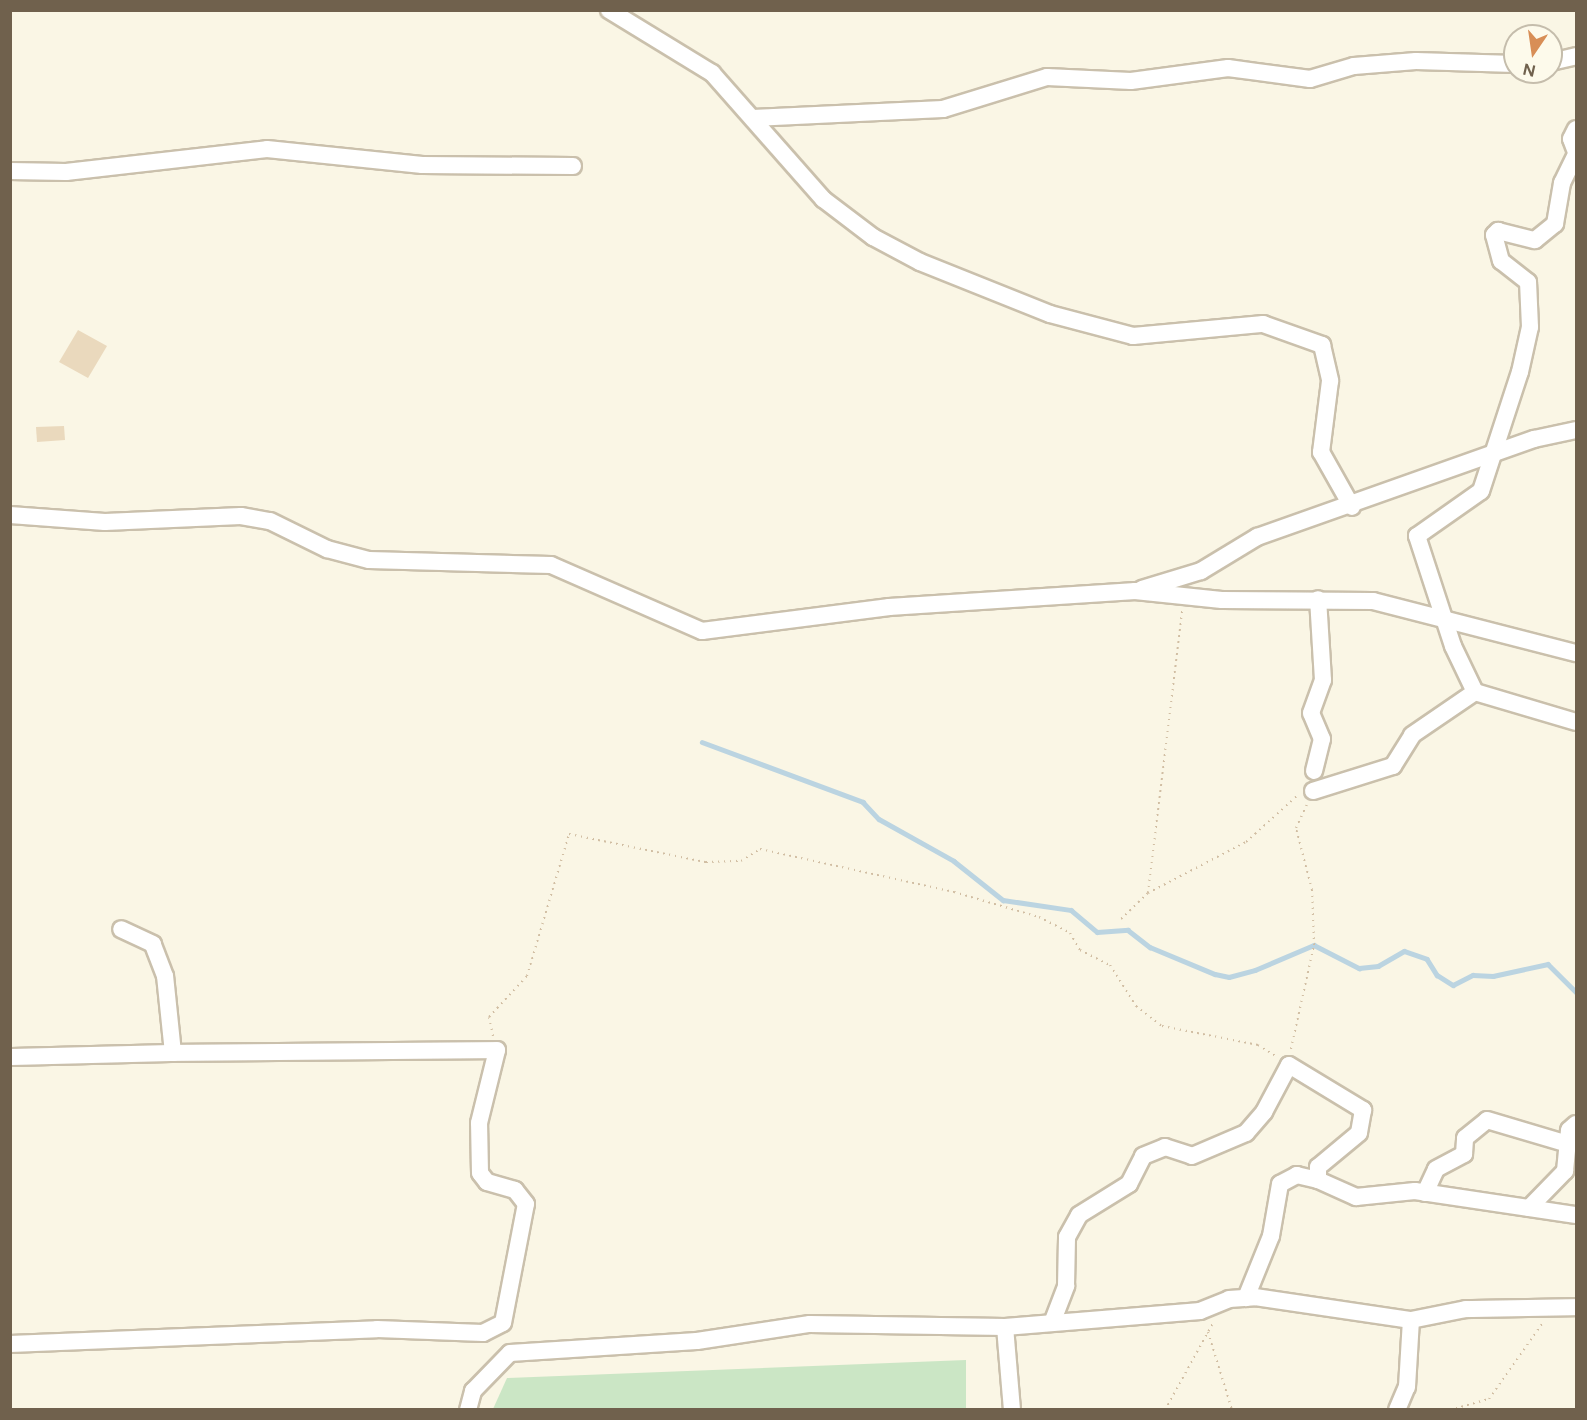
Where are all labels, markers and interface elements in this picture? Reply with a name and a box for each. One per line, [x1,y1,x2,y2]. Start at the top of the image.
north arrow [1503,24,1563,84]
text: N [1521,59,1537,81]

